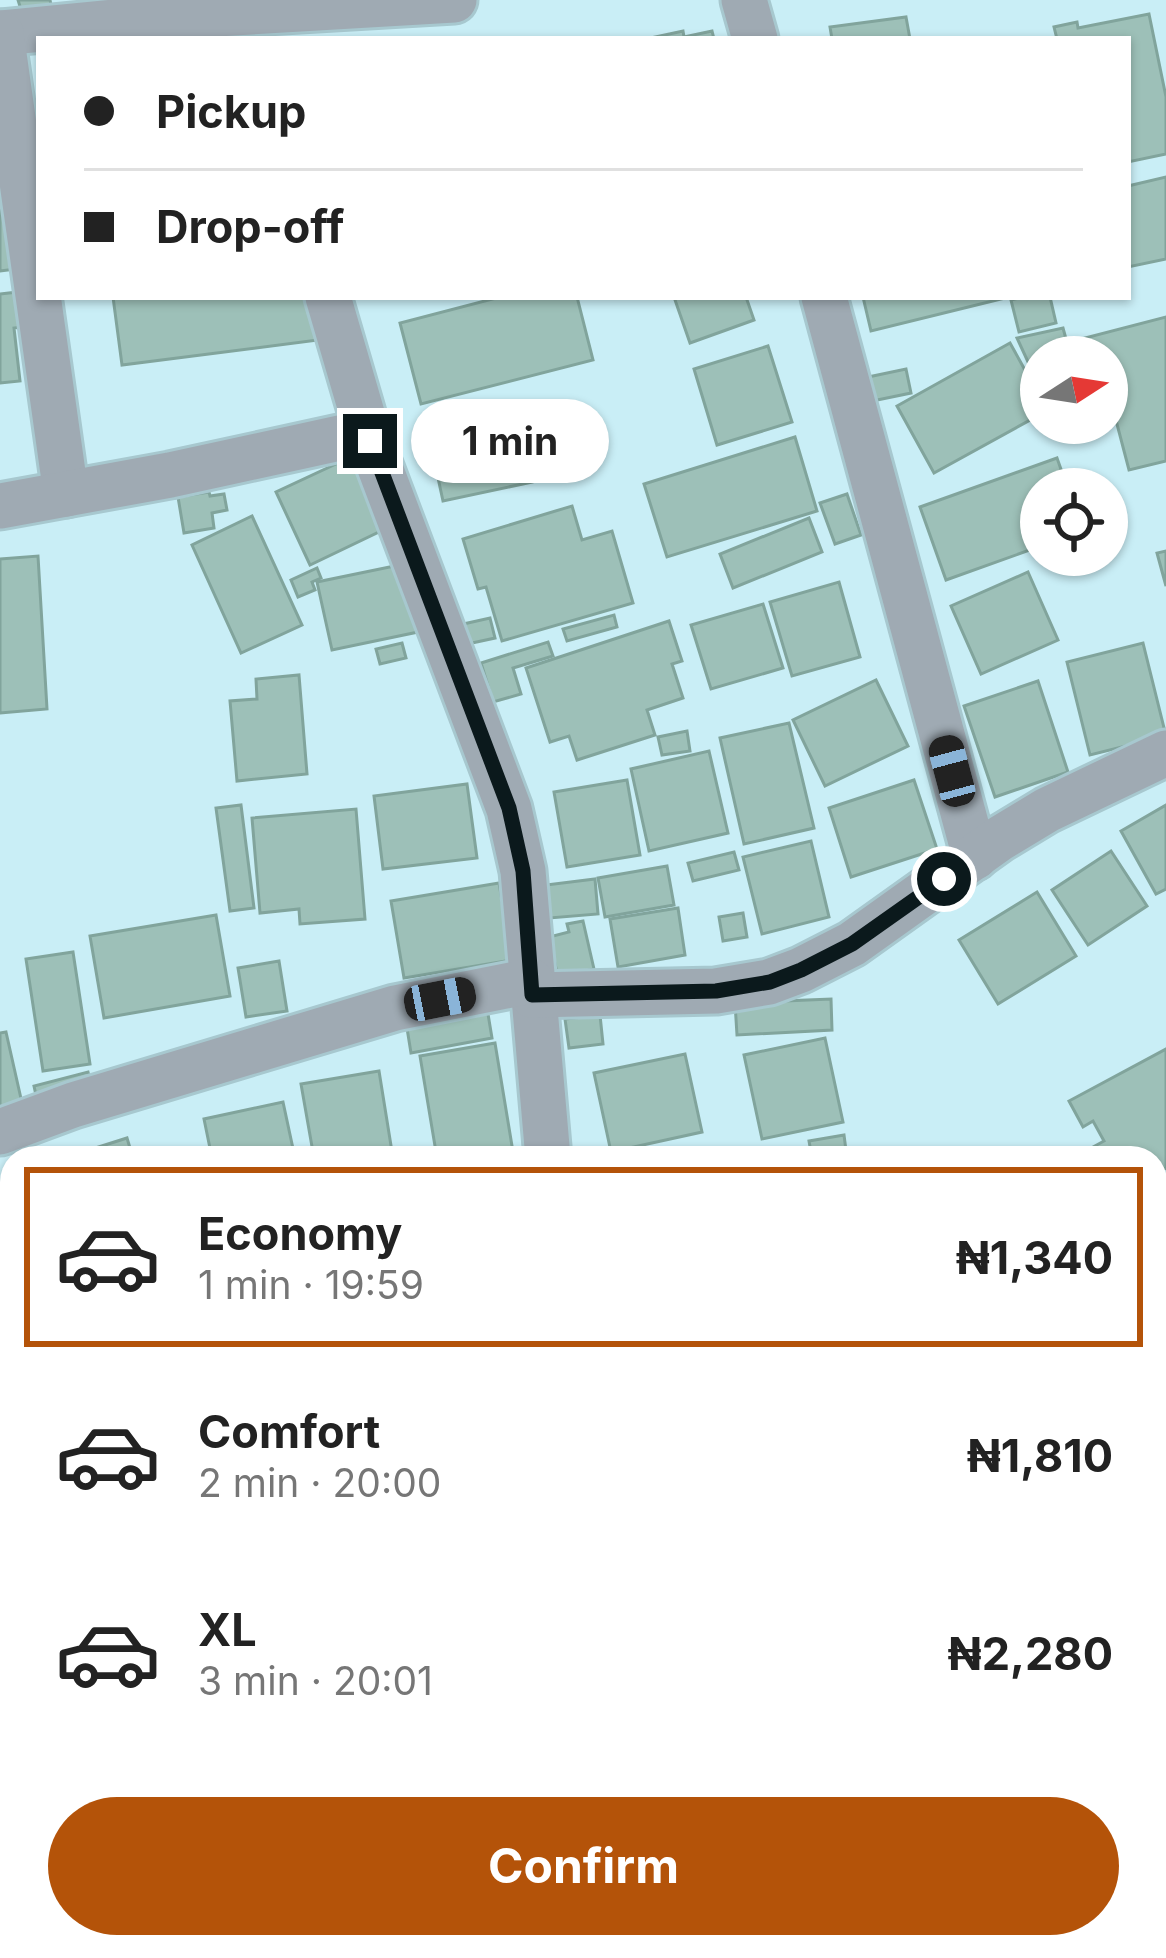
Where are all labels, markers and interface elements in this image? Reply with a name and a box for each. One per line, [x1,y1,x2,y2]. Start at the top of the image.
text: Pickup [156,84,306,139]
text: Drop-off [156,199,344,254]
north arrow [1020,336,1128,444]
map controls [1020,336,1128,576]
callout: 1 min [412,399,610,483]
route end [343,414,397,468]
text: 1 min [462,417,558,464]
button: locate [1020,468,1128,576]
car [925,732,979,810]
route start [917,852,971,906]
car [401,974,479,1024]
icon: car [54,1203,162,1311]
text: Economy [198,1206,402,1261]
text: ₦1,340 [956,1230,1113,1285]
text: 1 min · 19:59 [198,1261,424,1308]
icon: car [54,1401,162,1509]
text: Comfort [198,1404,380,1459]
text: ₦1,810 [967,1428,1113,1483]
text: 2 min · 20:00 [198,1459,441,1506]
icon: car [54,1599,162,1707]
text: XL [198,1602,257,1657]
text: ₦2,280 [948,1626,1113,1681]
text: 3 min · 20:01 [198,1657,433,1704]
button: Confirm [48,1797,1119,1935]

